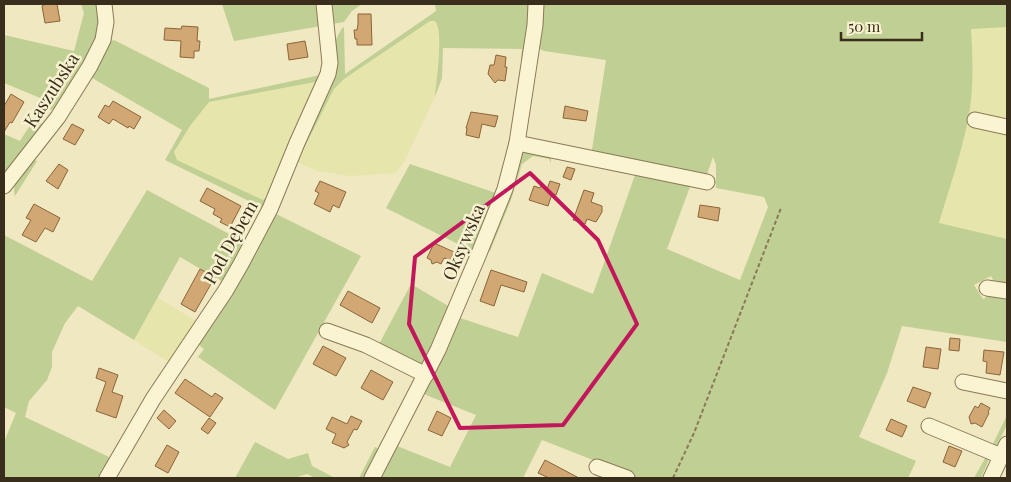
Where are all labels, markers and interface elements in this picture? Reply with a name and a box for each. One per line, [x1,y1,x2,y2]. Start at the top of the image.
scale bar [841,10,922,42]
text: 50 m [848,16,881,36]
street label: Kaszubska [18,48,84,132]
street label: Pod Dębem [197,196,263,288]
street label: Oksywska [436,200,490,284]

